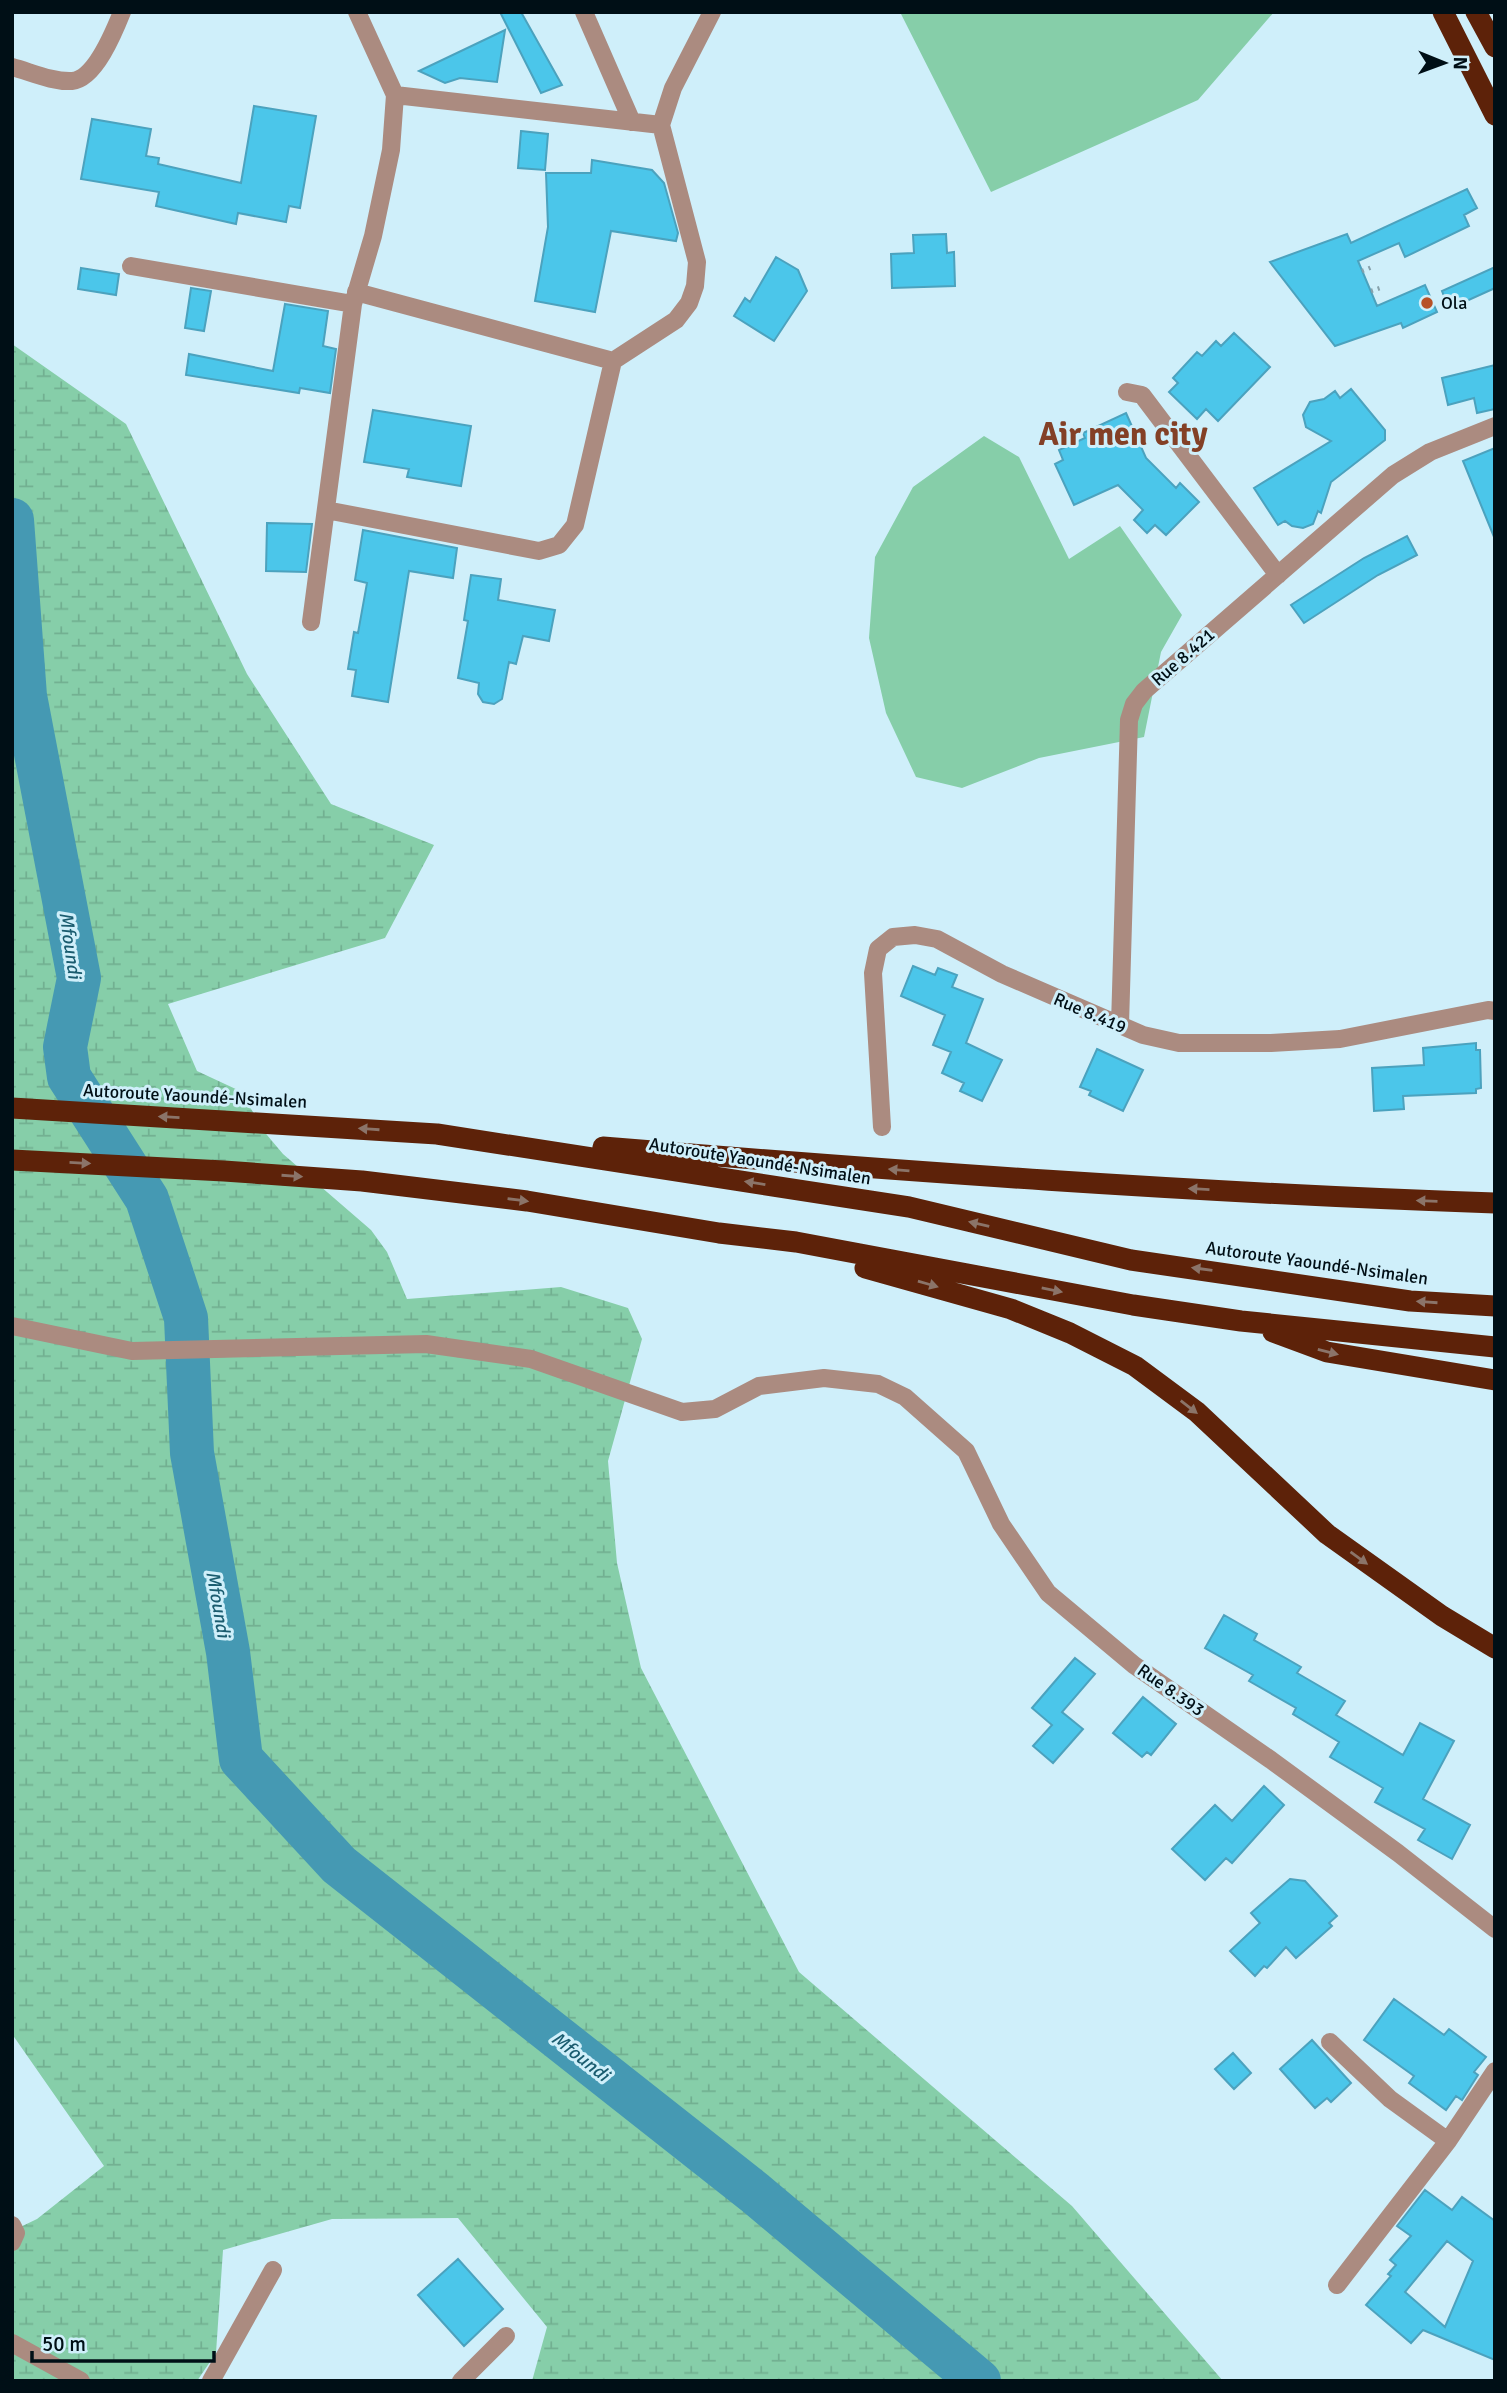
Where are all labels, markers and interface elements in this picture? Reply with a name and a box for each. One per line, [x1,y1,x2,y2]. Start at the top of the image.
north arrow [1409,28,1479,98]
text: N [1448,56,1472,70]
place label: Ola [1441,292,1467,314]
marker: Ola [1419,295,1435,311]
district label: Air men city [1038,415,1208,454]
street label: Rue 8.421 [1147,624,1219,690]
water label: Mfoundi [53,910,87,982]
street label: Rue 8.419 [1050,988,1130,1038]
street label: Autoroute Yaoundé-Nsimalen [82,1079,308,1113]
one-way arrow [158,1111,180,1122]
one-way arrow [358,1124,380,1135]
street label: Autoroute Yaoundé-Nsimalen [647,1133,873,1189]
one-way arrow [70,1158,92,1169]
one-way arrow [888,1165,910,1176]
one-way arrow [281,1171,303,1182]
one-way arrow [744,1178,766,1189]
one-way arrow [1188,1183,1210,1194]
one-way arrow [508,1194,530,1205]
one-way arrow [1415,1195,1437,1206]
one-way arrow [968,1218,990,1229]
street label: Autoroute Yaoundé-Nsimalen [1204,1236,1430,1290]
one-way arrow [1190,1264,1212,1275]
one-way arrow [918,1280,939,1290]
one-way arrow [1041,1285,1063,1296]
one-way arrow [1415,1296,1437,1307]
one-way arrow [1318,1347,1340,1358]
one-way arrow [1180,1399,1198,1414]
one-way arrow [1350,1550,1368,1565]
water label: Mfoundi [200,1569,236,1641]
street label: Rue 8.393 [1133,1659,1209,1721]
water label: Mfoundi [547,2027,616,2088]
scale bar [32,2320,214,2364]
text: 50 m [42,2331,86,2357]

